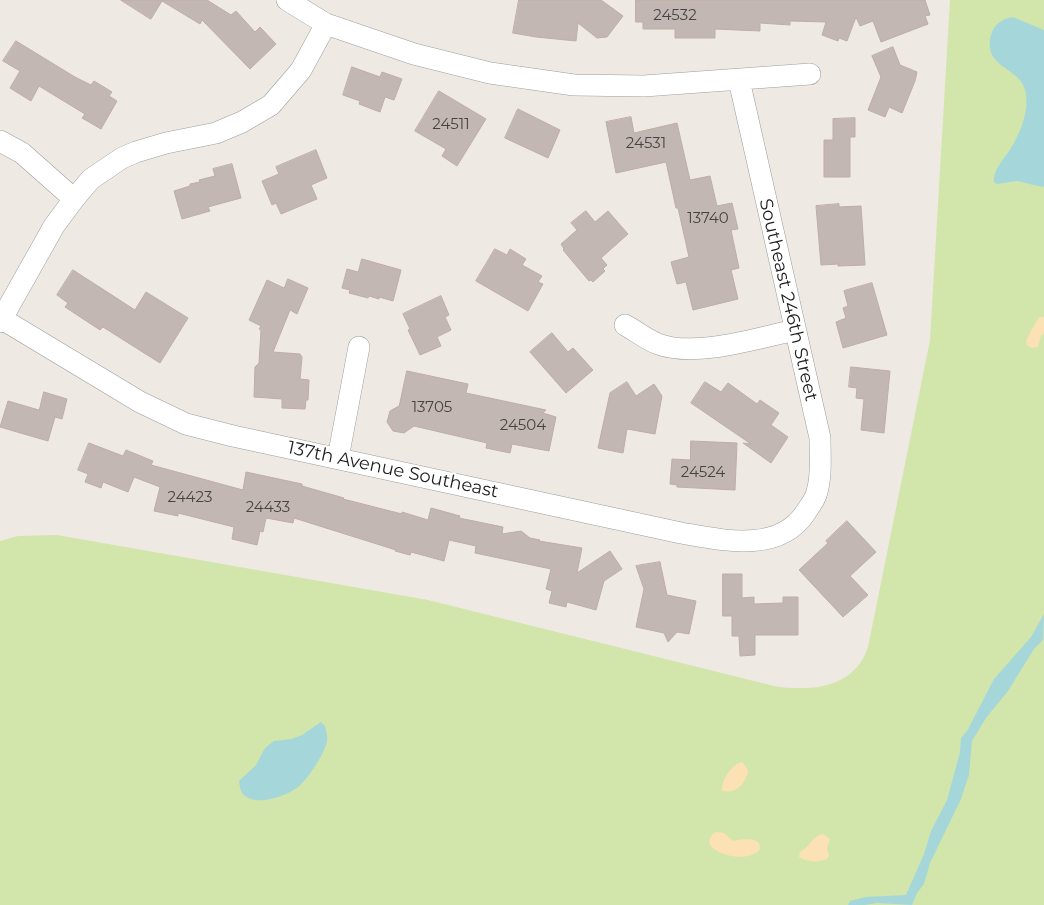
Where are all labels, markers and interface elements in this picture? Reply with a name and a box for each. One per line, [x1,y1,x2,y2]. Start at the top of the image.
house number: 24532 [653,7,697,25]
house number: 24511 [432,116,470,134]
house number: 24531 [626,135,666,153]
street label: Southeast 246th Street [754,197,822,403]
house number: 13740 [687,210,729,228]
house number: 13705 [412,399,452,417]
house number: 24504 [500,417,546,435]
street label: 137th Avenue Southeast [286,437,500,503]
house number: 24524 [681,464,725,482]
house number: 24423 [168,489,212,507]
house number: 24433 [246,499,290,517]

